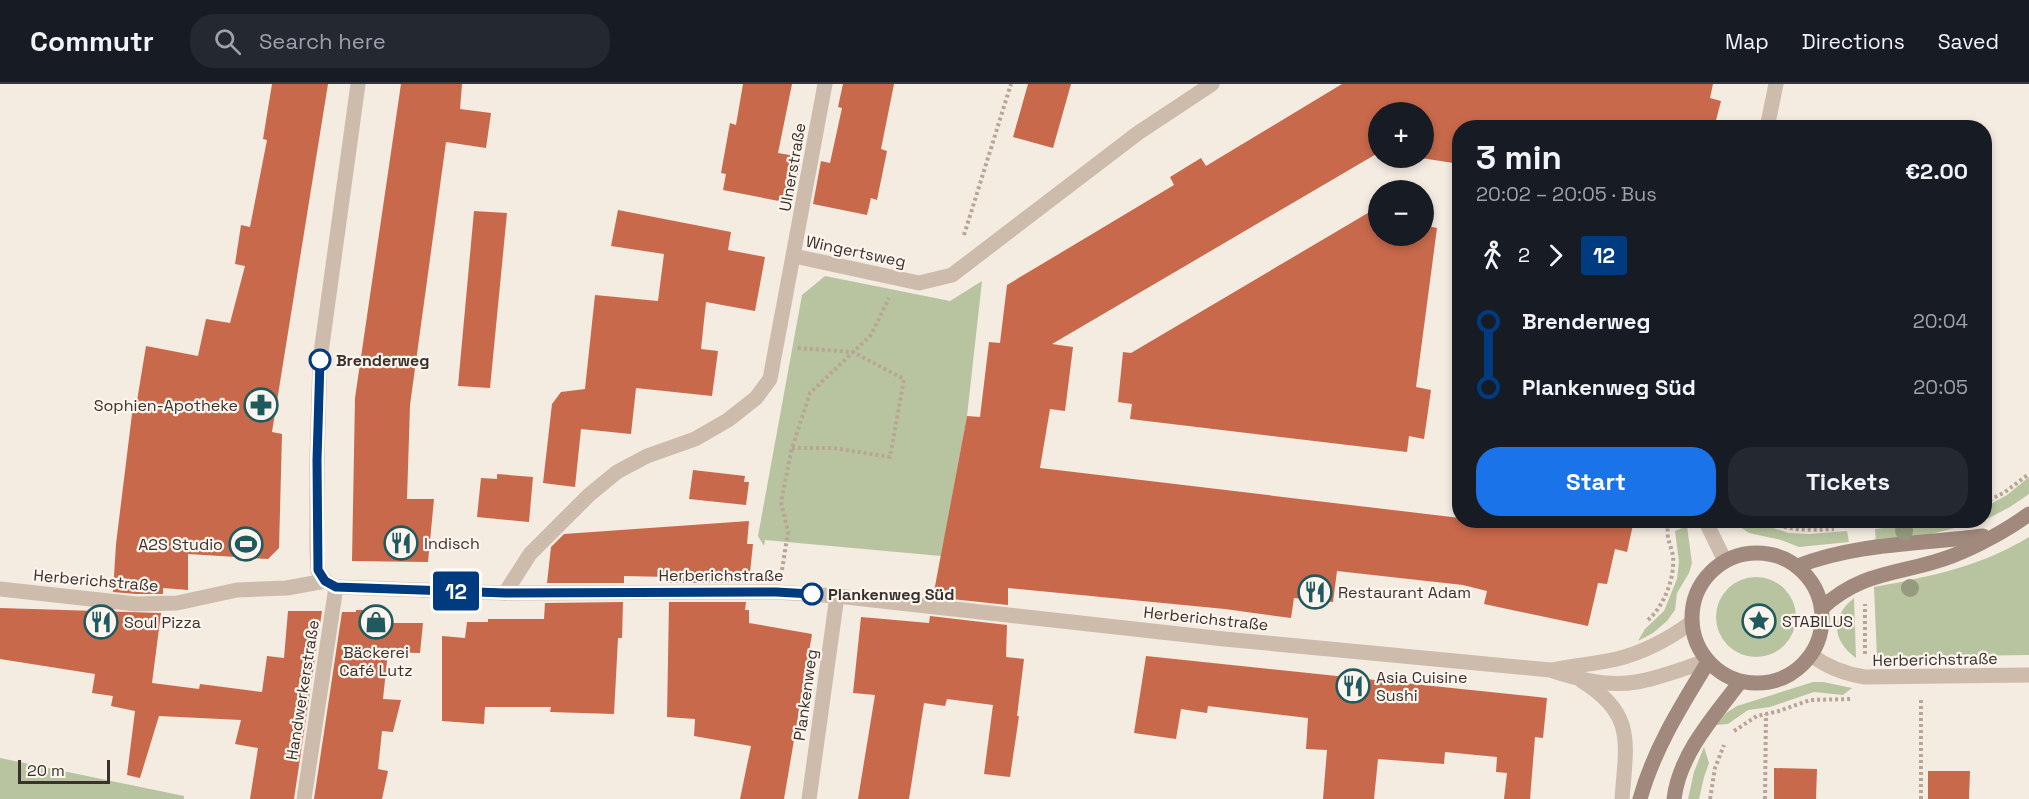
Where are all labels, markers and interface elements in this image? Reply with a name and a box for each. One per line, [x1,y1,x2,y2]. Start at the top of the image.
search box [190,14,610,68]
text: Commutr [30,23,154,59]
icon: search [211,25,244,58]
text: Search here [259,27,386,55]
text: Map [1725,28,1769,55]
text: Directions [1802,28,1905,55]
text: Saved [1938,28,1999,55]
map controls [1368,102,1434,246]
button: + [1368,102,1434,168]
street label: Ulnerstraße [774,121,811,213]
text: 3 min [1476,137,1562,179]
text: €2.00 [1905,157,1968,185]
button: − [1368,180,1434,246]
text: 20:02 – 20:05 · Bus [1476,181,1657,207]
street label: Wingertsweg [804,231,908,272]
icon: walk [1476,239,1509,272]
icon: forward [1539,239,1572,272]
text: 2 [1518,242,1530,268]
text: 12 [1593,242,1615,269]
text: Brenderweg [1522,307,1651,335]
text: 20:04 [1913,308,1968,334]
marker: Brenderweg [309,349,331,371]
place label: Brenderweg [336,350,430,371]
text: Plankenweg Süd [1522,373,1696,401]
text: 20:05 [1913,374,1968,400]
pharmacy icon: Sophien-Apotheke [243,387,279,423]
place label: Sophien-Apotheke [94,395,238,416]
button: Start [1476,447,1716,516]
button: Tickets [1728,447,1968,516]
restaurant icon: Indisch [383,525,419,561]
sports icon: A2S Studio [228,526,264,562]
place label: Indisch [424,533,480,554]
place label: A2S Studio [138,534,223,555]
street label: Herberichstraße [33,565,159,596]
street label: Herberichstraße [658,565,784,586]
line badge: 12 [429,572,483,610]
restaurant icon: Restaurant Adam [1297,574,1333,610]
text: 12 [445,578,467,605]
place label: Restaurant Adam [1338,582,1471,603]
marker: Plankenweg Süd [801,583,823,605]
place label: Plankenweg Süd [828,584,954,605]
street label: Herberichstraße [1143,602,1269,635]
place icon: STABILUS [1741,603,1777,639]
restaurant icon: Soul Pizza [83,604,119,640]
shop icon: Bäckerei Café Lutz [358,604,394,640]
place label: STABILUS [1782,611,1853,632]
place label: Soul Pizza [124,612,201,633]
street label: Handwerkerstraße [281,619,324,762]
place label: Bäckerei Café Lutz [339,642,413,681]
street label: Plankenweg [789,648,822,742]
street label: Herberichstraße [1872,648,1998,671]
place label: Asia Cuisine Sushi [1376,667,1467,706]
restaurant icon: Asia Cuisine Sushi [1335,668,1371,704]
scale bar [18,757,110,784]
text: 20 m [27,760,65,781]

